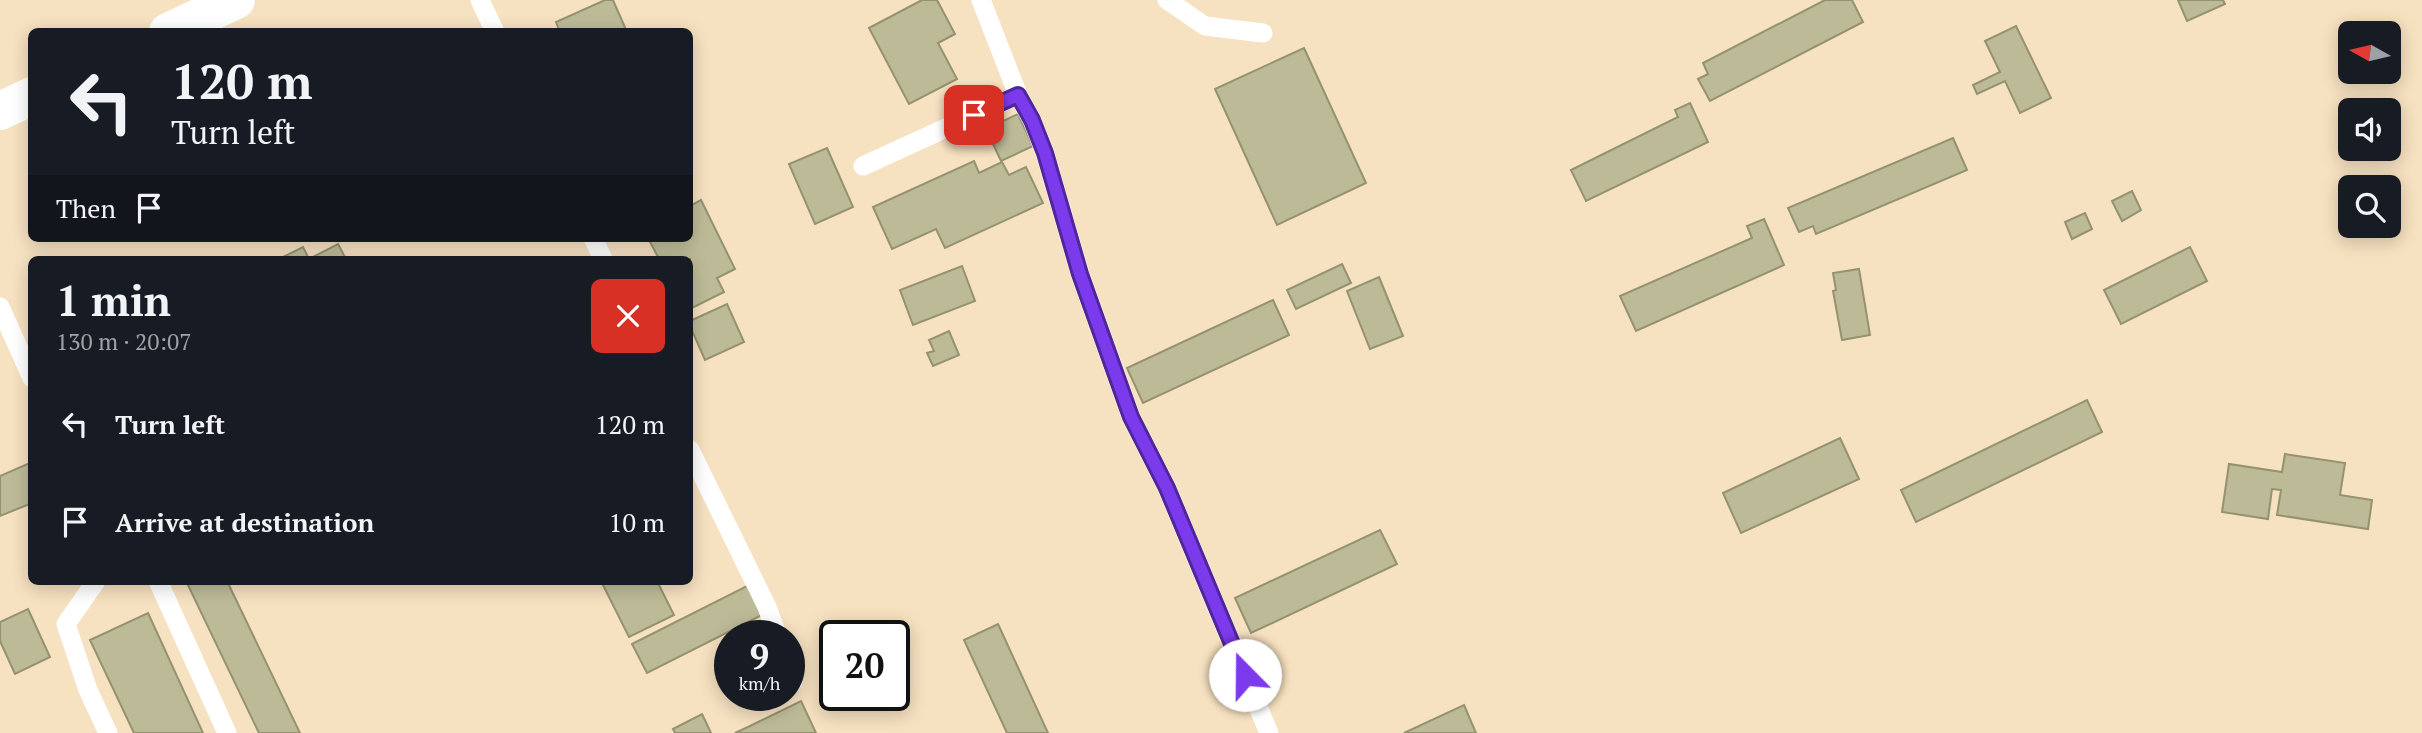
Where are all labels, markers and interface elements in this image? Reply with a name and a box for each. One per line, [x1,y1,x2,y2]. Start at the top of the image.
north arrow [2338,21,2401,84]
map controls [2338,21,2401,238]
text: 120 m [171,48,313,113]
icon: left [56,56,147,147]
pin [944,85,1004,145]
icon: arrive [955,96,993,134]
button: sound [2338,98,2401,161]
text: Turn left [171,111,295,153]
button: search [2338,175,2401,238]
icon: arrive [130,189,168,227]
text: Then [56,191,116,225]
text: 1 min [56,272,171,328]
button: close [591,279,665,353]
text: 130 m · 20:07 [56,326,191,357]
icon: left [56,405,94,443]
text: Turn left [115,407,225,441]
text: 120 m [595,407,665,441]
icon: arrive [56,503,94,541]
text: Arrive at destination [115,505,374,539]
text: 10 m [609,505,665,539]
speed limit sign: 20 [819,620,910,711]
text: 9 [750,633,769,679]
position arrow [1208,638,1282,712]
text: km/h [739,671,780,695]

